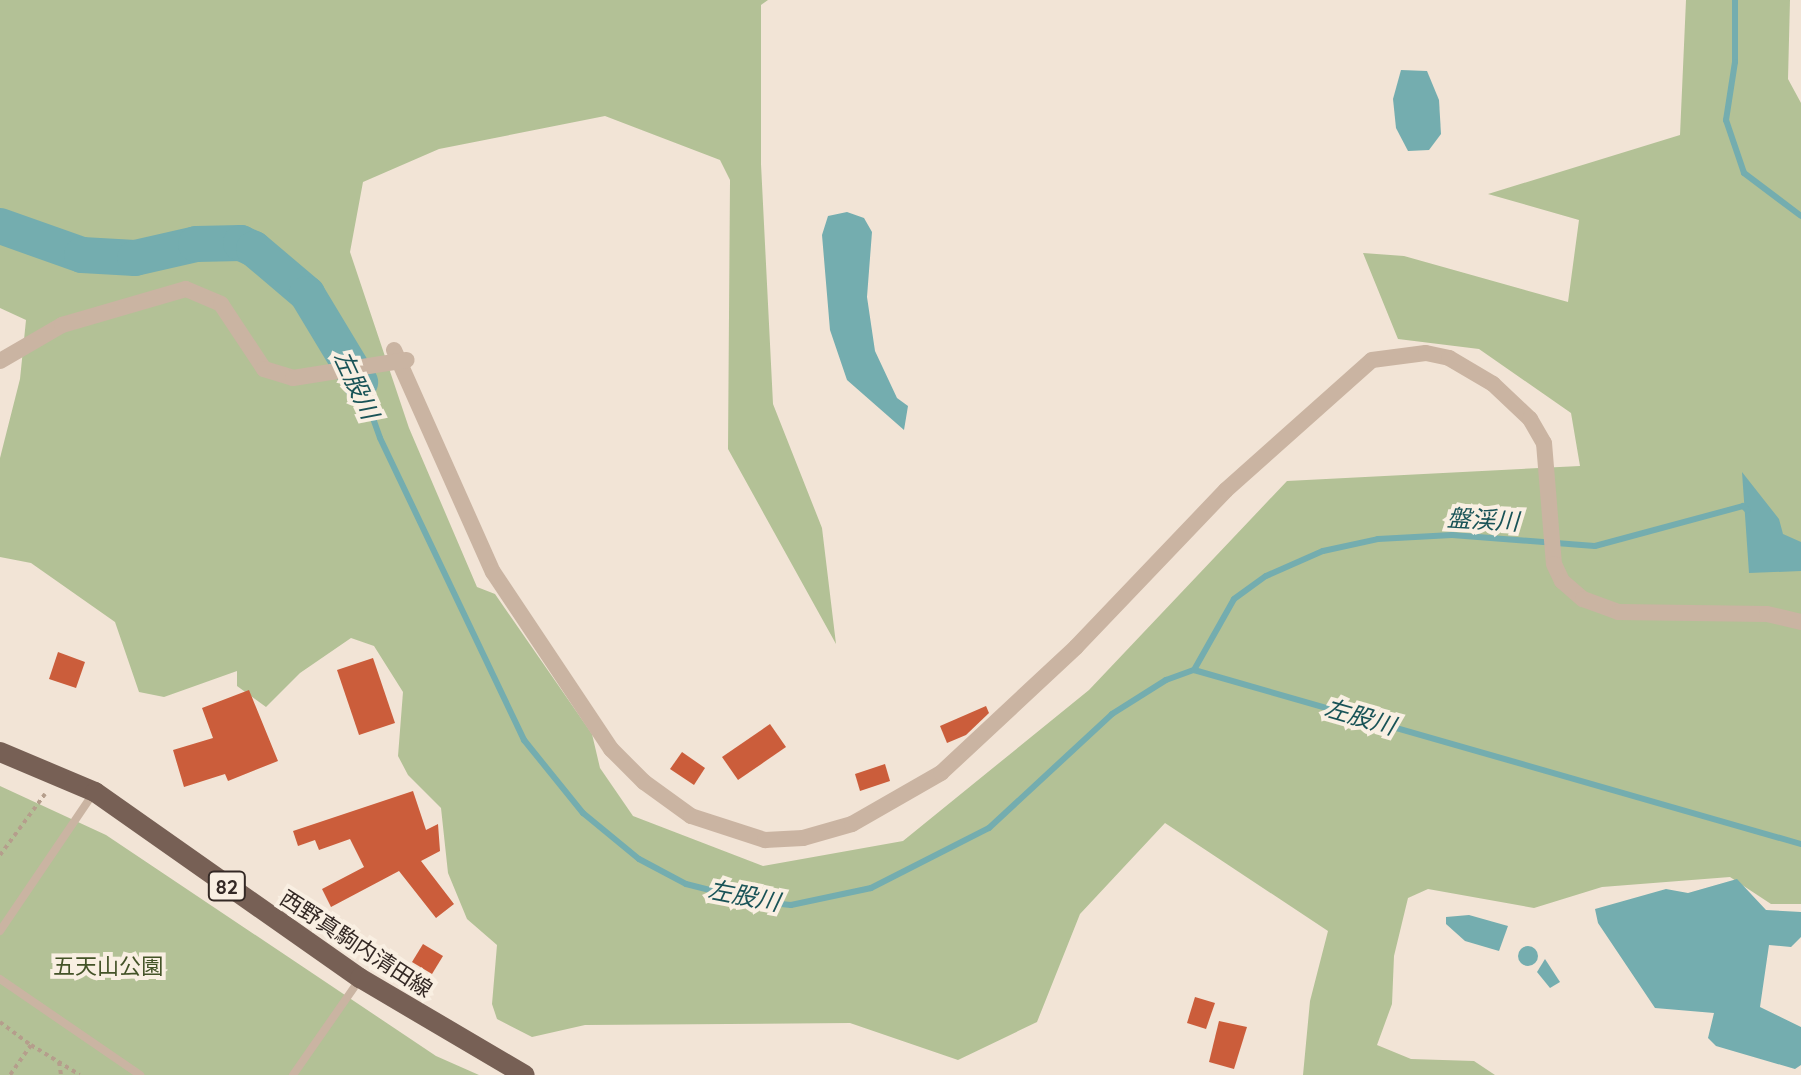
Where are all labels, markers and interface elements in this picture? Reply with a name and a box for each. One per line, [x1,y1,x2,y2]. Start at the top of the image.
water label: 左股川 [328,346,384,424]
water label: 盤渓川 [1446,504,1520,536]
water label: 左股川 [1321,693,1399,741]
road number: 82 [207,870,247,902]
water label: 左股川 [706,875,782,917]
street label: 西野真駒内清田線 [275,885,437,1003]
park label: 五天山公園 [53,954,163,980]

